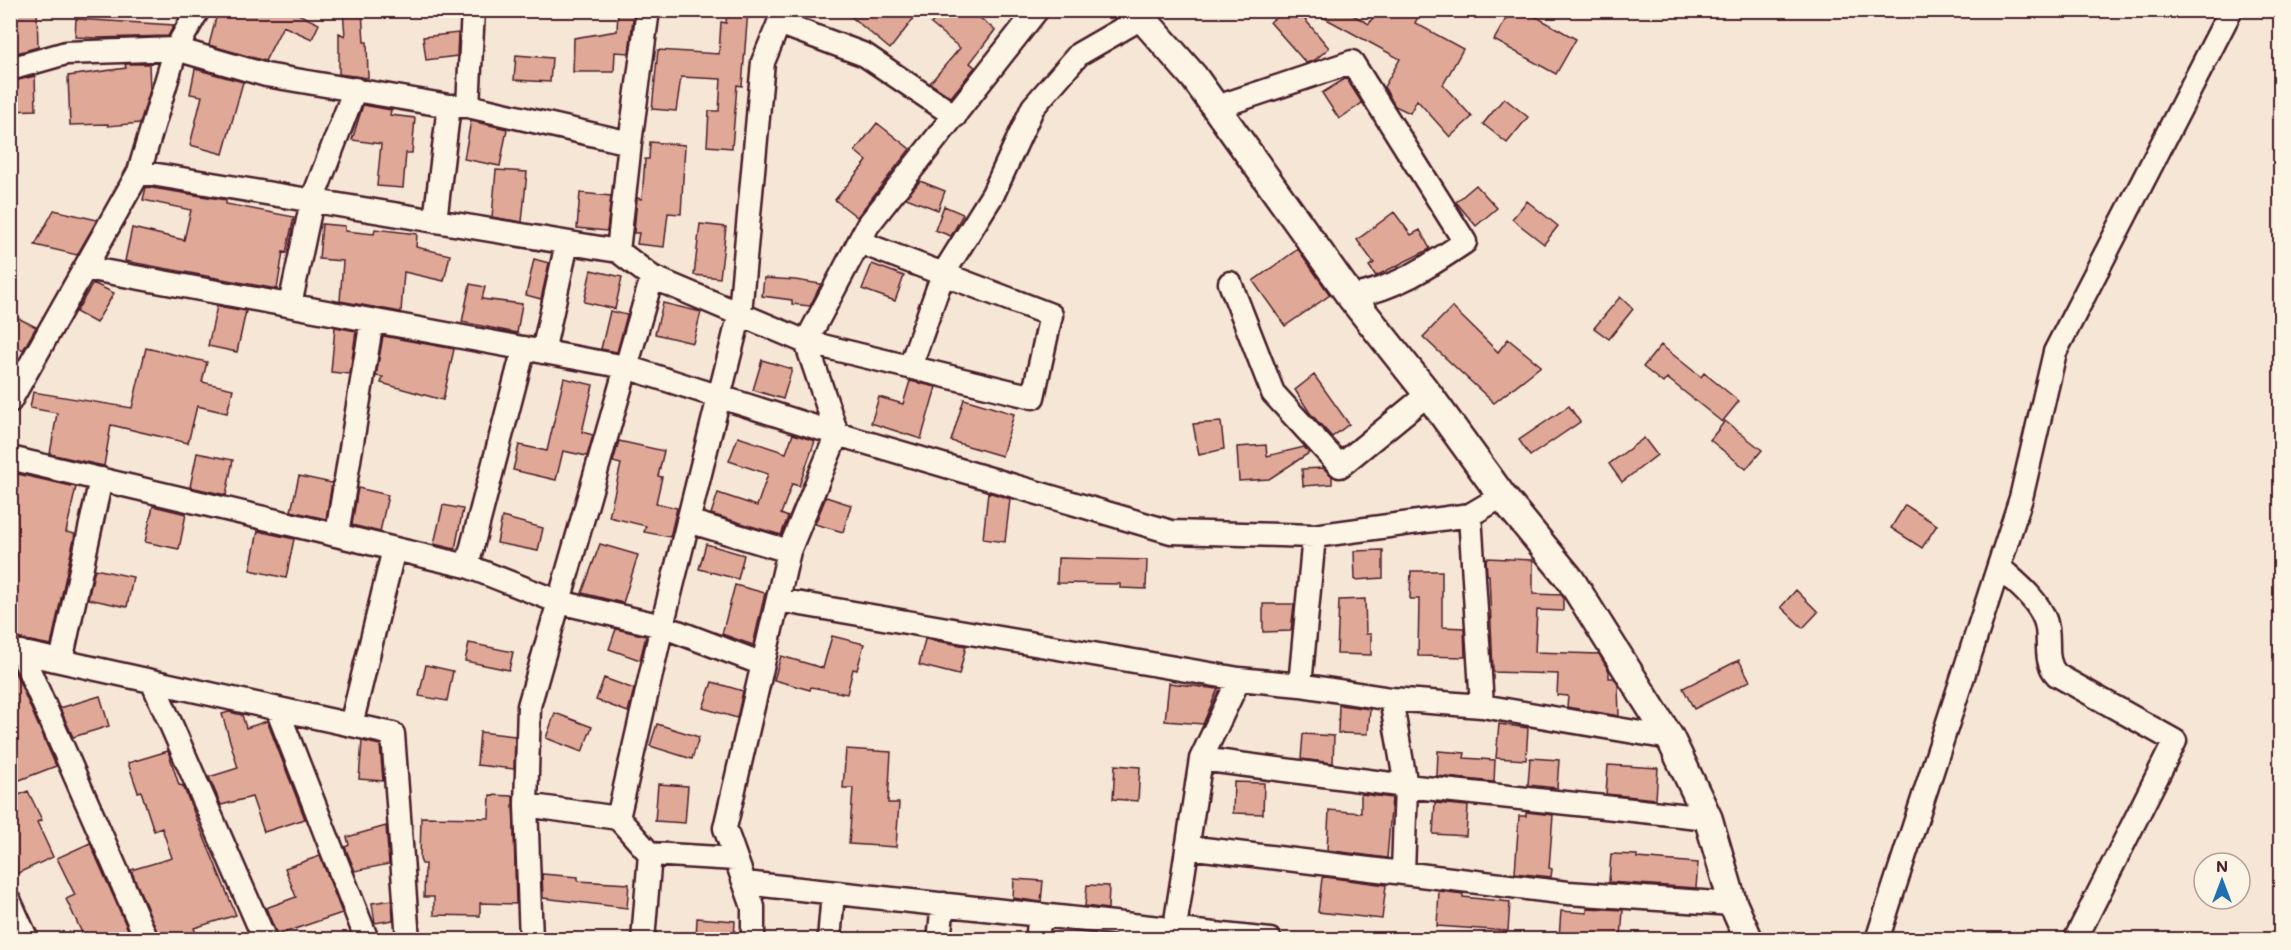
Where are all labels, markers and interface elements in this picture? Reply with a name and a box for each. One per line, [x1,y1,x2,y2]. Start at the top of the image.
north arrow [2192,851,2252,911]
text: N [2216,855,2228,876]

